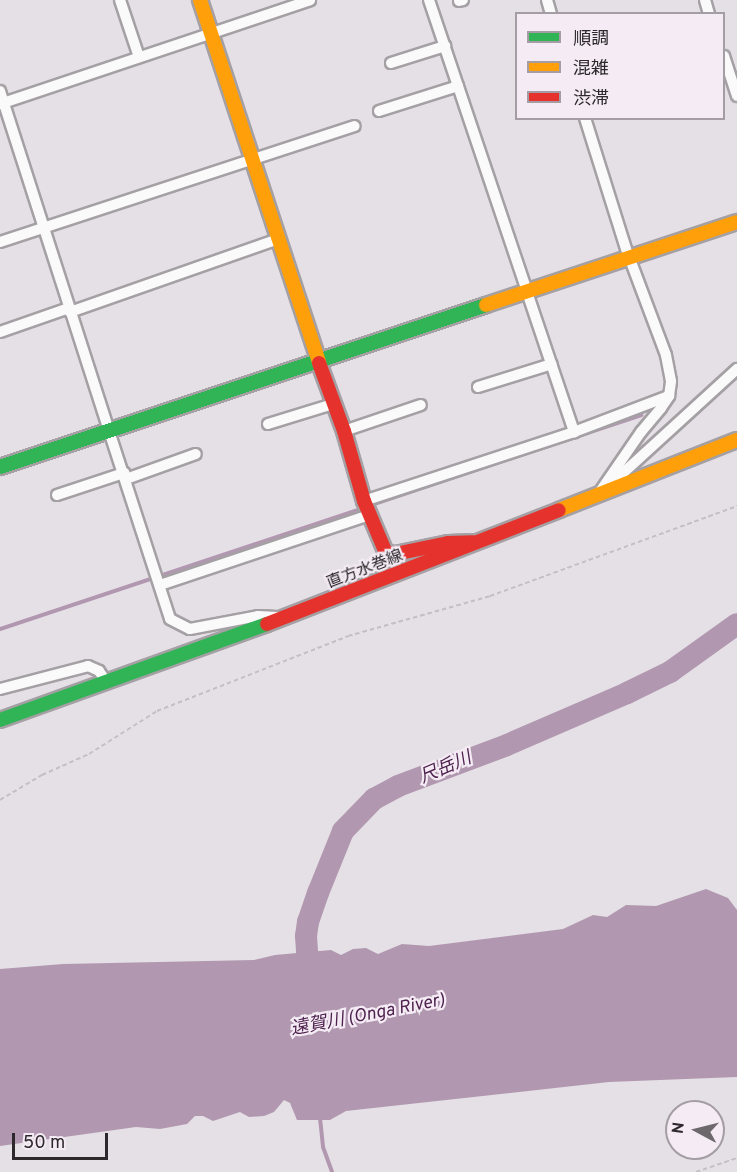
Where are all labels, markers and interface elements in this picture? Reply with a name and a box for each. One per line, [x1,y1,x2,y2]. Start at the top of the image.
legend [515,12,725,120]
text: 順調 [573,28,609,51]
text: 混雑 [573,58,609,81]
text: 渋滞 [573,88,609,111]
street label: 直方水巻線 [324,547,406,593]
water label: 尺岳川 [417,749,475,789]
water label: 遠賀川 (Onga River) [289,990,447,1042]
north arrow [665,1100,725,1160]
scale bar [15,1121,111,1159]
text: N [668,1121,690,1135]
text: 50 m [23,1132,65,1155]

